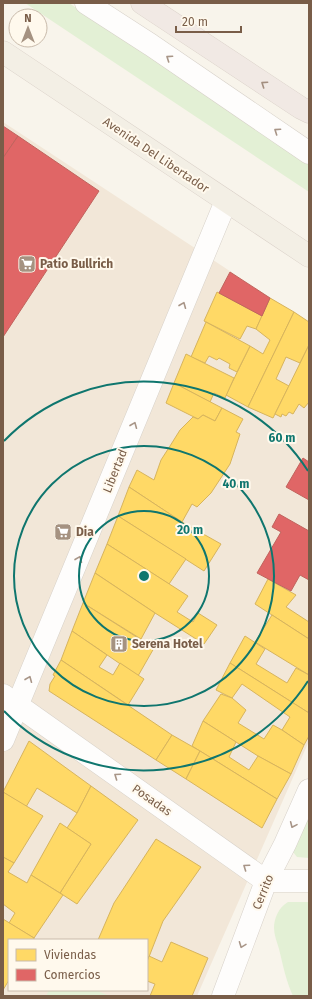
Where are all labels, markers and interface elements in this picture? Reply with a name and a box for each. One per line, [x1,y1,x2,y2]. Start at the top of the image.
north arrow [8,8,48,48]
scale bar [176,8,241,34]
text: N [24,12,32,25]
text: 20 m [182,15,208,29]
one-way arrow [167,56,174,63]
one-way arrow [261,81,268,88]
street label: Avenida Del Libertador [100,114,212,196]
one-way arrow [274,128,281,136]
supermarket icon: Patio Bullrich [17,254,37,274]
place label: Patio Bullrich [40,257,113,271]
one-way arrow [179,302,187,309]
one-way arrow [129,422,137,430]
text: 60 m [269,431,295,445]
street label: Libertad [100,447,130,495]
text: 40 m [223,477,249,491]
supermarket icon: Dia [53,522,73,542]
text: 20 m [177,523,203,537]
place label: Dia [76,525,94,539]
one-way arrow [74,555,82,563]
centre of rings [137,569,151,583]
building icon: Serena Hotel [109,634,129,654]
place label: Serena Hotel [132,637,203,651]
one-way arrow [25,675,33,682]
one-way arrow [115,773,122,780]
street label: Posadas [130,781,175,819]
one-way arrow [290,821,298,829]
one-way arrow [244,865,251,872]
street label: Cerrito [250,872,276,912]
legend [8,939,148,991]
one-way arrow [239,941,247,948]
text: Viviendas [44,948,97,962]
text: Comercios [44,968,101,982]

